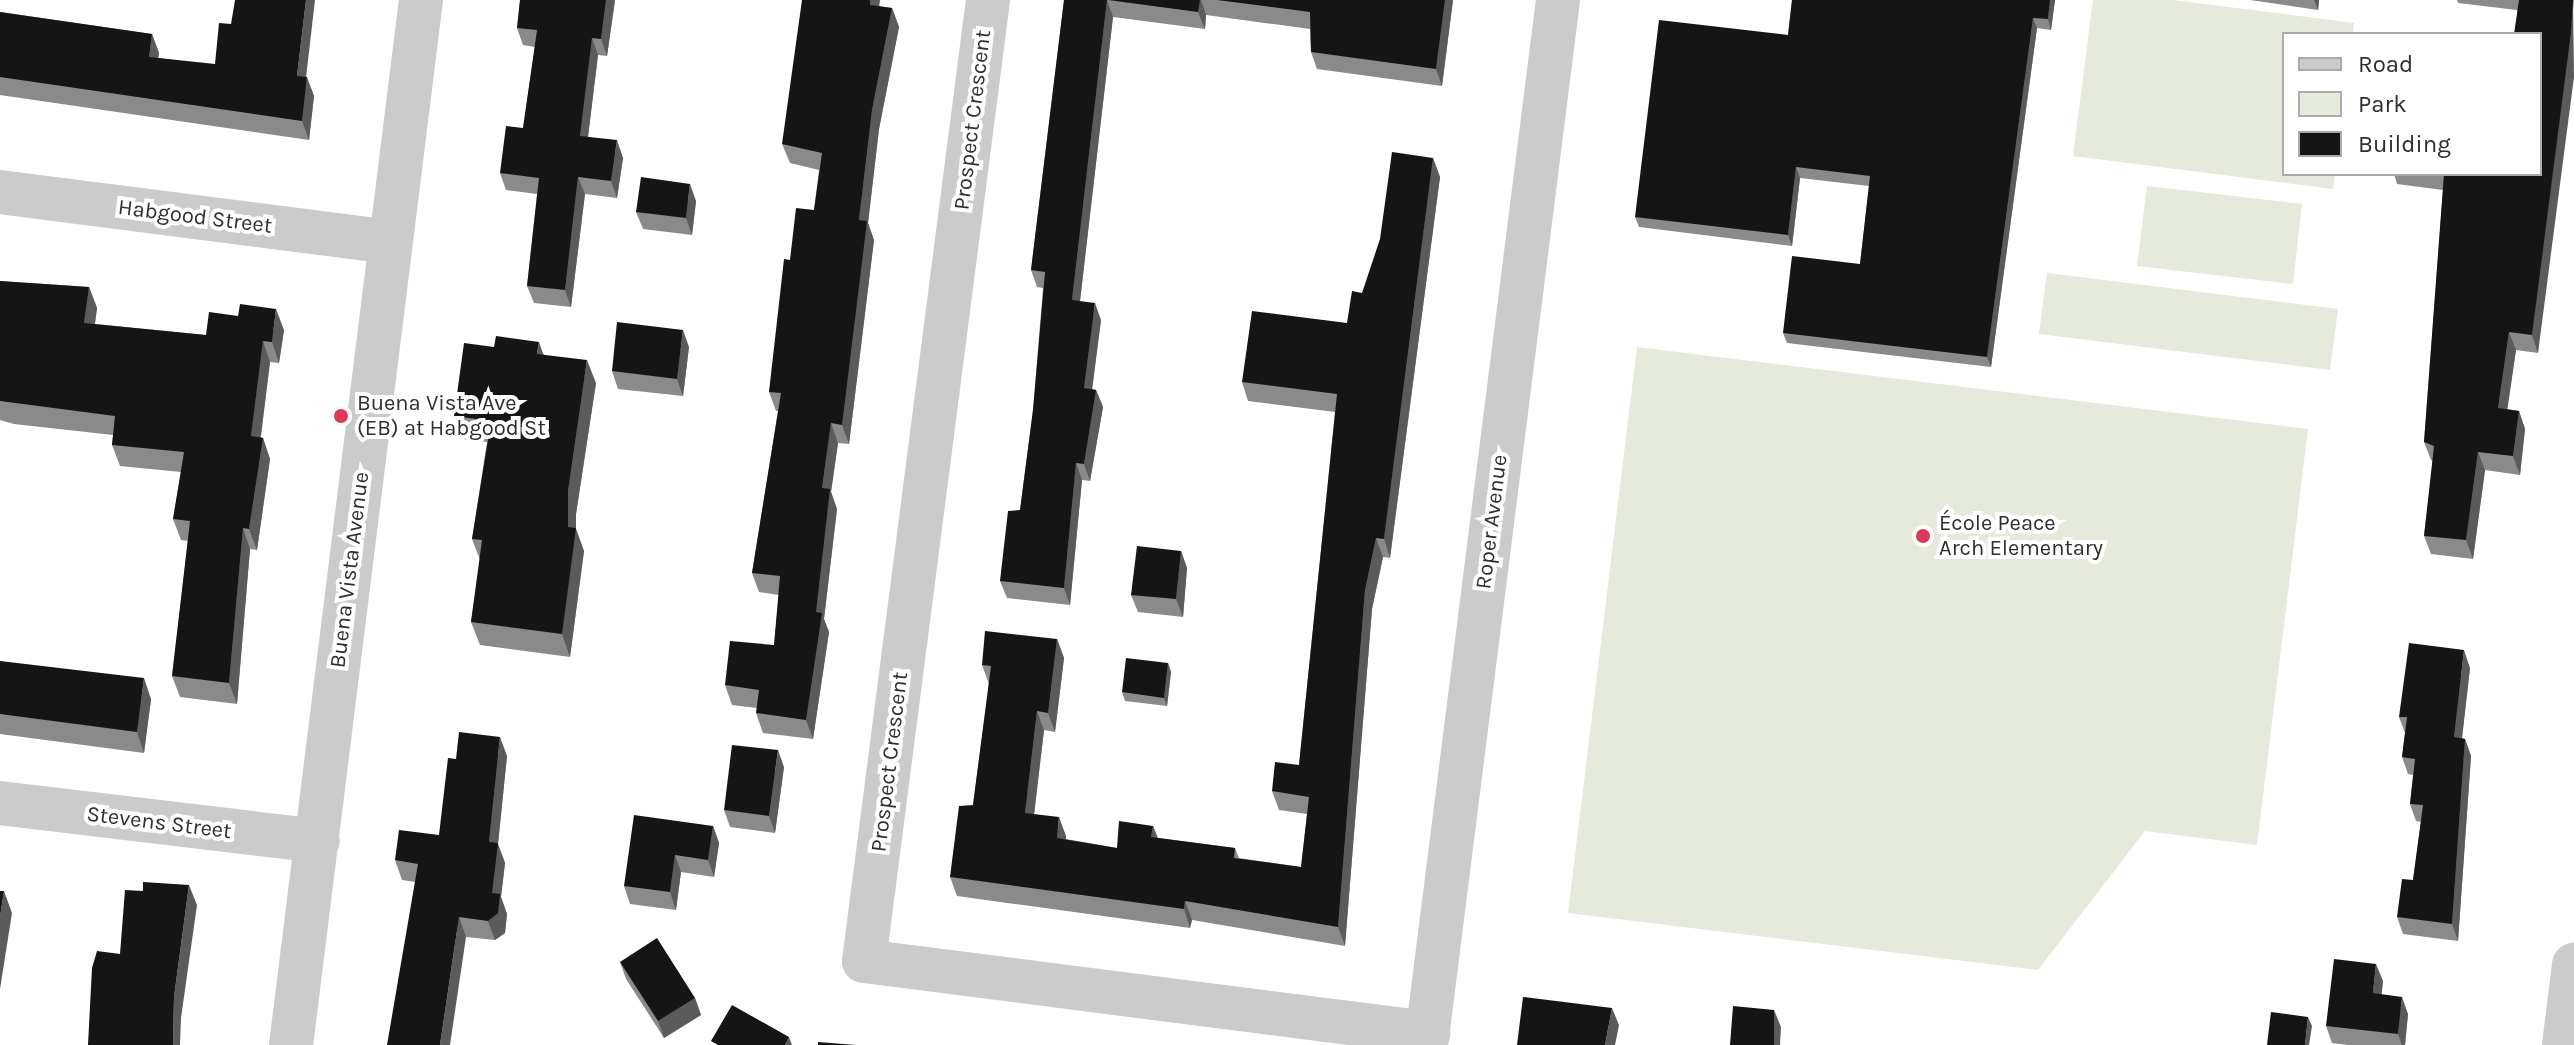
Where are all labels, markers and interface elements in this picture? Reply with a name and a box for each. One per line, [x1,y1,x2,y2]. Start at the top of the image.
street label: Prospect Crescent [949,28,997,212]
legend [2282,32,2542,176]
text: Road [2358,50,2413,78]
text: Park [2358,90,2407,118]
text: Building [2358,130,2451,158]
street label: Habgood Street [116,194,274,240]
place label: Buena Vista Ave (EB) at Habgood St [357,390,546,442]
marker: Buena Vista Ave (EB) at Habgood St [332,407,350,425]
street label: Roper Avenue [1471,453,1513,591]
street label: Buena Vista Avenue [325,470,375,670]
place label: École Peace Arch Elementary [1939,510,2103,562]
marker: École Peace Arch Elementary [1914,527,1932,545]
street label: Prospect Crescent [866,670,914,854]
street label: Stevens Street [85,801,233,845]

